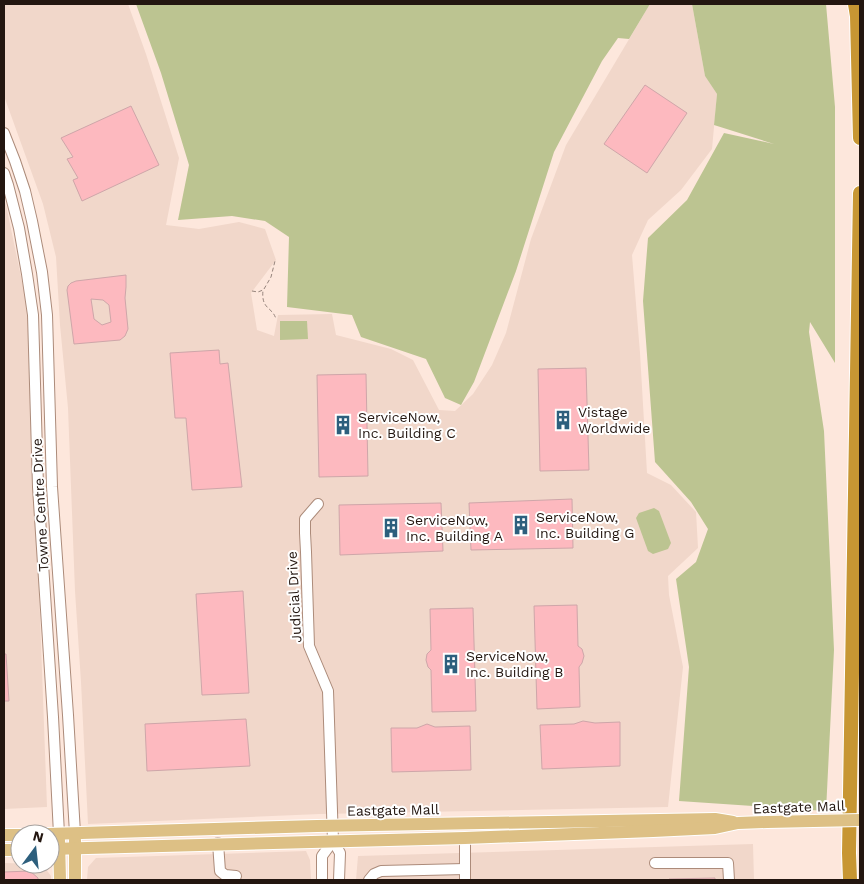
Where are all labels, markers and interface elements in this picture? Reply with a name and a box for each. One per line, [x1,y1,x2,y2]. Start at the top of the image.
place label: Vistage Worldwide [578,404,650,436]
place label: ServiceNow, Inc. Building C [358,409,456,441]
building icon: Vistage Worldwide [552,409,574,431]
building icon: ServiceNow, Inc. Building C [332,414,354,436]
street label: Towne Centre Drive [29,438,51,572]
place label: ServiceNow, Inc. Building G [536,509,634,541]
place label: ServiceNow, Inc. Building A [406,512,503,544]
building icon: ServiceNow, Inc. Building G [510,514,532,536]
building icon: ServiceNow, Inc. Building A [380,517,402,539]
street label: Judicial Drive [284,551,304,643]
place label: ServiceNow, Inc. Building B [466,648,563,680]
building icon: ServiceNow, Inc. Building B [440,653,462,675]
street label: Eastgate Mall [753,797,846,817]
street label: Eastgate Mall [347,801,440,819]
north arrow [10,824,60,874]
text: N [31,827,45,846]

